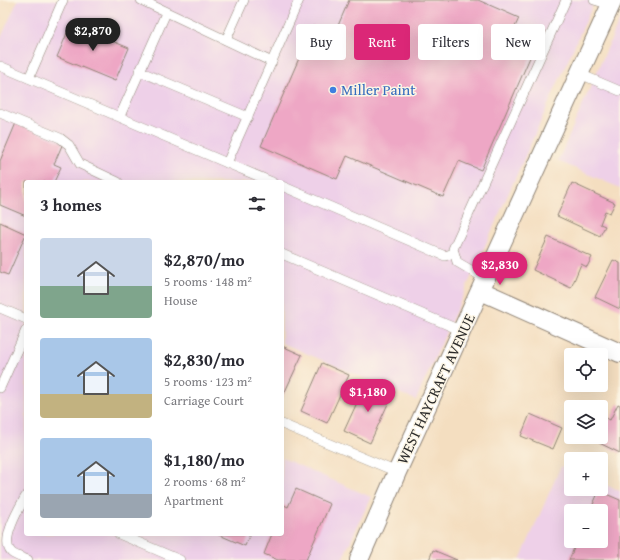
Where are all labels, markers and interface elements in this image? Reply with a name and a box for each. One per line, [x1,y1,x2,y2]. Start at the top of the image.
pin: $2,870 [60,18,126,52]
text: $2,870 [74,21,112,40]
chip: Buy [296,24,346,60]
chip: Rent [354,24,410,60]
chip: Filters [418,24,483,60]
chip: New [491,24,545,60]
place label: Miller Paint [341,79,416,100]
marker: Miller Paint [328,85,338,95]
text: 3 homes [40,192,102,217]
icon: filters [246,193,268,215]
text: $2,870/mo [164,247,245,272]
pin: $2,830 [467,252,533,286]
icon: home [72,254,120,302]
text: $2,830 [481,255,519,274]
text: 5 rooms · 148 m² [164,272,252,291]
text: House [164,291,198,310]
street label: WEST HAYCRAFT AVENUE [391,310,480,467]
text: $2,830/mo [164,347,245,372]
map controls [564,348,608,548]
button: locate [564,348,608,392]
icon: home [72,354,120,402]
text: 5 rooms · 123 m² [164,372,252,391]
pin: $1,180 [335,379,401,413]
text: $1,180 [349,382,387,401]
text: Carriage Court [164,391,244,410]
button: layers [564,400,608,444]
text: $1,180/mo [164,447,245,472]
button: + [564,452,608,496]
icon: home [72,454,120,502]
text: 2 rooms · 68 m² [164,472,246,491]
text: Apartment [164,491,224,510]
button: − [564,504,608,548]

